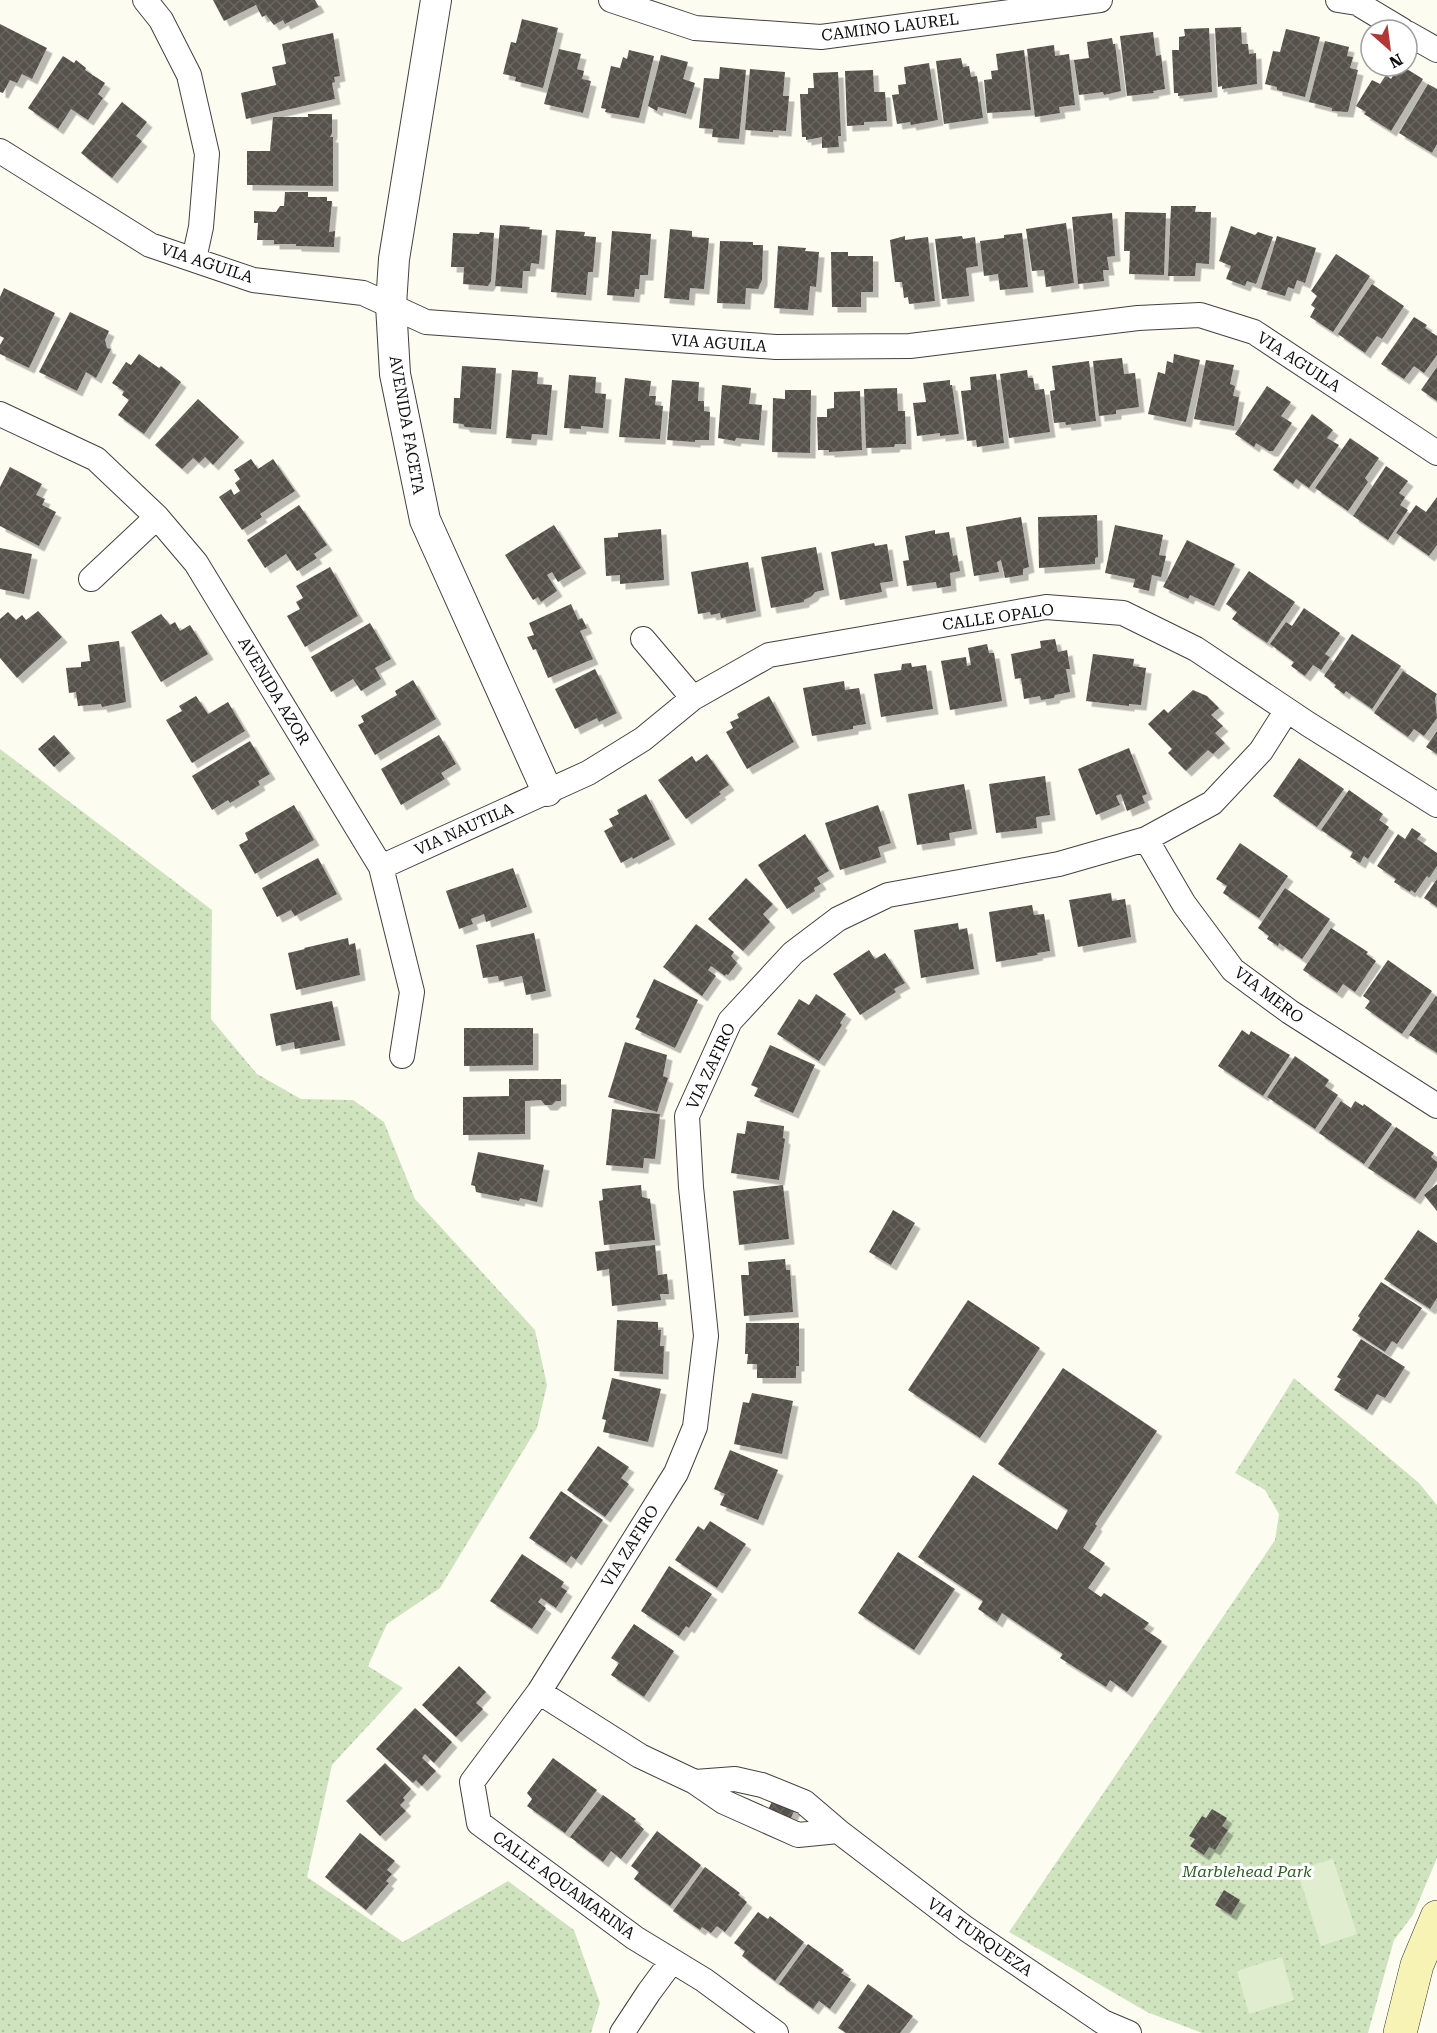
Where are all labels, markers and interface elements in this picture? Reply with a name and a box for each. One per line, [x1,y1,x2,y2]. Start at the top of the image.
street label: CAMINO LAUREL [820,9,960,45]
north arrow [1359,18,1419,78]
text: N [1386,50,1406,72]
street label: VIA AGUILA [159,239,256,287]
street label: VIA AGUILA [1254,328,1345,397]
street label: VIA AGUILA [671,330,768,356]
street label: AVENIDA FACETA [385,354,429,497]
street label: CALLE OPALO [941,600,1055,634]
street label: AVENIDA AZOR [234,634,314,748]
street label: VIA NAUTILA [412,798,517,859]
street label: VIA MERO [1231,963,1307,1027]
street label: VIA ZAFIRO [683,1020,739,1112]
street label: VIA ZAFIRO [597,1502,663,1590]
street label: CALLE AQUAMARINA [489,1827,639,1943]
park label: Marblehead Park [1181,1862,1312,1881]
street label: VIA TURQUEZA [924,1894,1037,1981]

